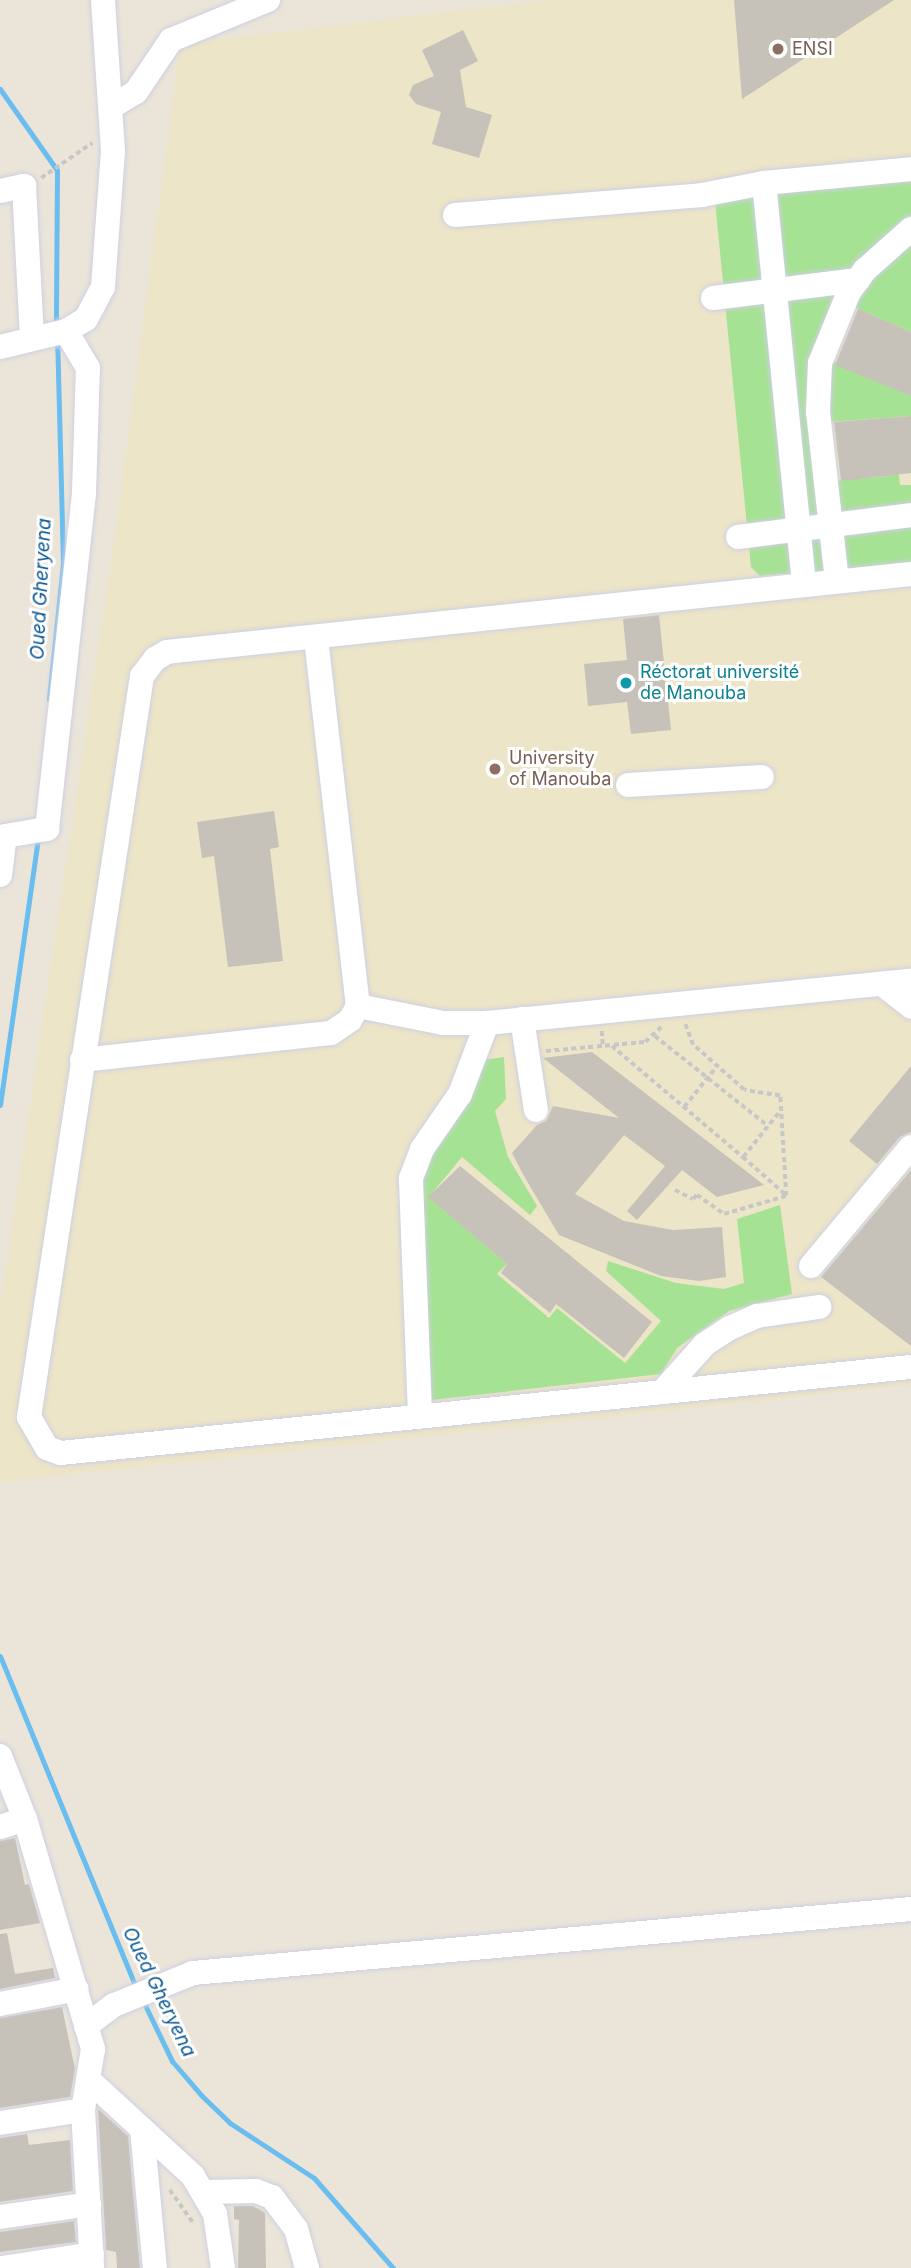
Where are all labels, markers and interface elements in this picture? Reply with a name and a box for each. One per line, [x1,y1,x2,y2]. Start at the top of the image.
place label: ENSI [792,38,833,60]
marker: ENSI [770,41,786,57]
water label: Oued Gheryena [26,518,56,660]
place label: Réctorat université de Manouba [640,662,799,704]
marker: Réctorat université de Manouba [618,675,634,691]
place label: University of Manouba [509,748,611,790]
marker: University of Manouba [487,761,503,777]
water label: Oued Gheryena [118,1923,200,2061]

